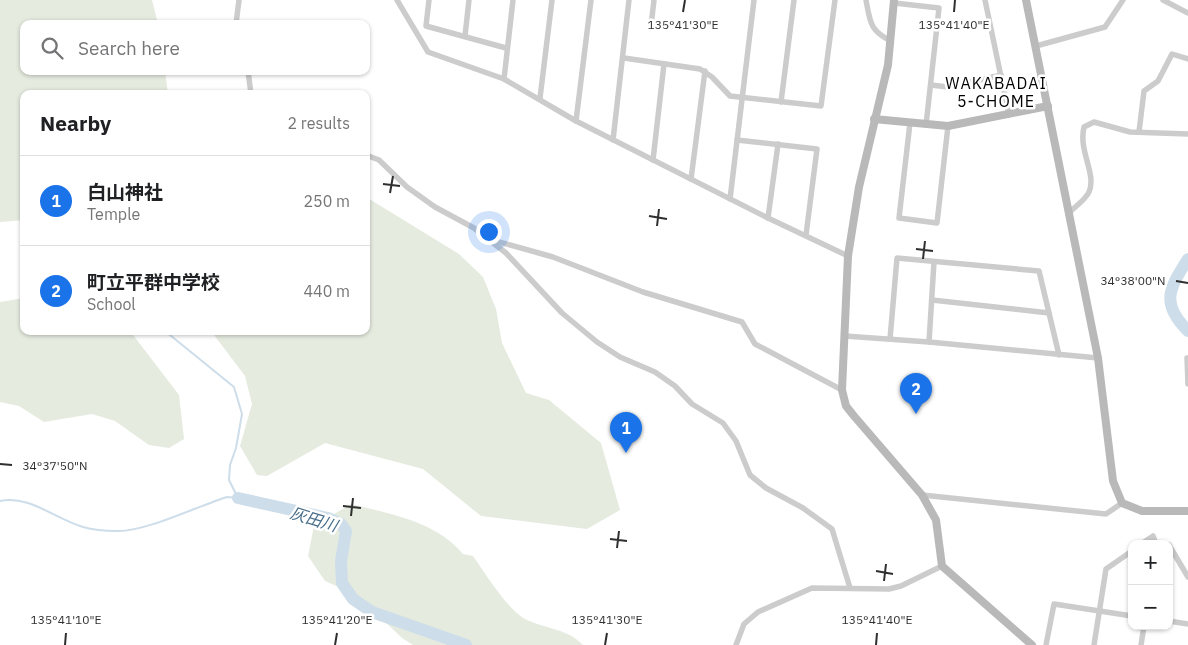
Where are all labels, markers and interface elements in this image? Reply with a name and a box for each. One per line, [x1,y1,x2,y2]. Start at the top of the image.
text: 135°41'30"E [648,17,718,32]
text: 135°41'40"E [919,17,989,32]
search box [20,20,370,75]
icon: search [38,34,66,62]
text: Search here [78,36,180,60]
district label: WAKABADAI 5-CHOME [945,73,1047,111]
text: Nearby [40,109,111,137]
text: 2 results [287,113,350,133]
text: 白山神社 [87,180,163,204]
text: 1 [51,191,61,211]
text: 250 m [303,191,350,211]
text: Temple [87,204,140,224]
your location [476,219,502,245]
text: 町立平群中学校 [87,270,220,294]
text: 34°38'00"N [1100,273,1166,288]
text: 2 [51,281,61,301]
text: 440 m [303,281,350,301]
text: School [87,294,136,314]
pin: 2 [900,373,932,414]
pin: 1 [610,412,642,453]
text: 34°37'50"N [22,458,88,473]
water label: 灰田川 [288,502,342,536]
map controls [1128,540,1173,630]
button: + [1128,540,1173,585]
button: − [1128,585,1173,630]
text: 135°41'10"E [31,612,101,627]
text: 135°41'20"E [302,612,372,627]
text: 135°41'30"E [572,612,642,627]
text: 135°41'40"E [842,612,912,627]

